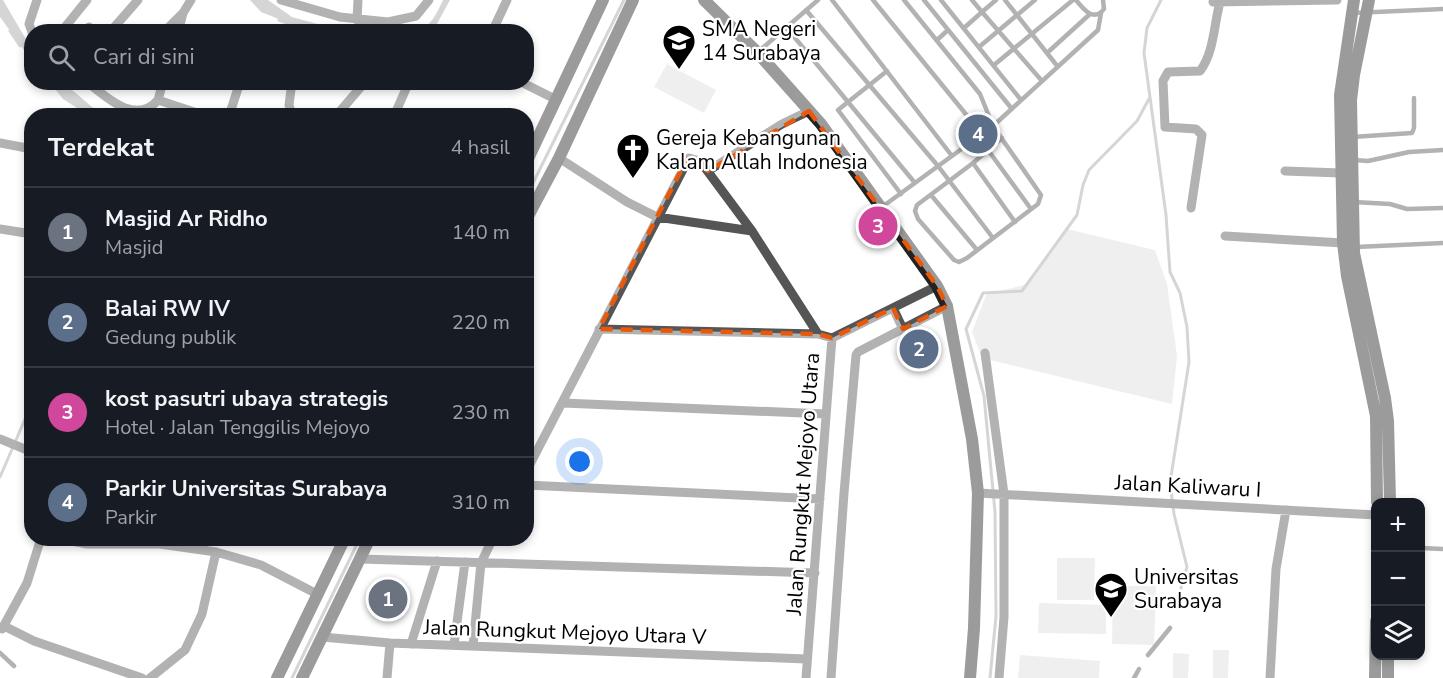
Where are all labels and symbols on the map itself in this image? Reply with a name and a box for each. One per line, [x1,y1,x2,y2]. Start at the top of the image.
place label: SMA Negeri 14 Surabaya [702,15,821,67]
school or university icon: SMA Negeri 14 Surabaya [661,23,697,70]
pin: 4 [958,112,998,156]
place label: Gereja Kebangunan Kalam Allah Indonesia [656,124,868,176]
church icon: Gereja Kebangunan Kalam Allah Indonesia [615,132,651,179]
pin: 3 [858,204,898,248]
pin: 2 [900,326,938,372]
street label: Jalan Rungkut Mejoyo Utara [780,352,826,617]
your location [565,447,594,476]
street label: Jalan Kaliwaru I [1113,468,1262,504]
place label: Universitas Surabaya [1134,563,1239,615]
school or university icon: Universitas Surabaya [1093,571,1129,618]
pin: 1 [368,576,408,622]
street label: Jalan Rungkut Mejoyo Utara V [422,613,708,651]

